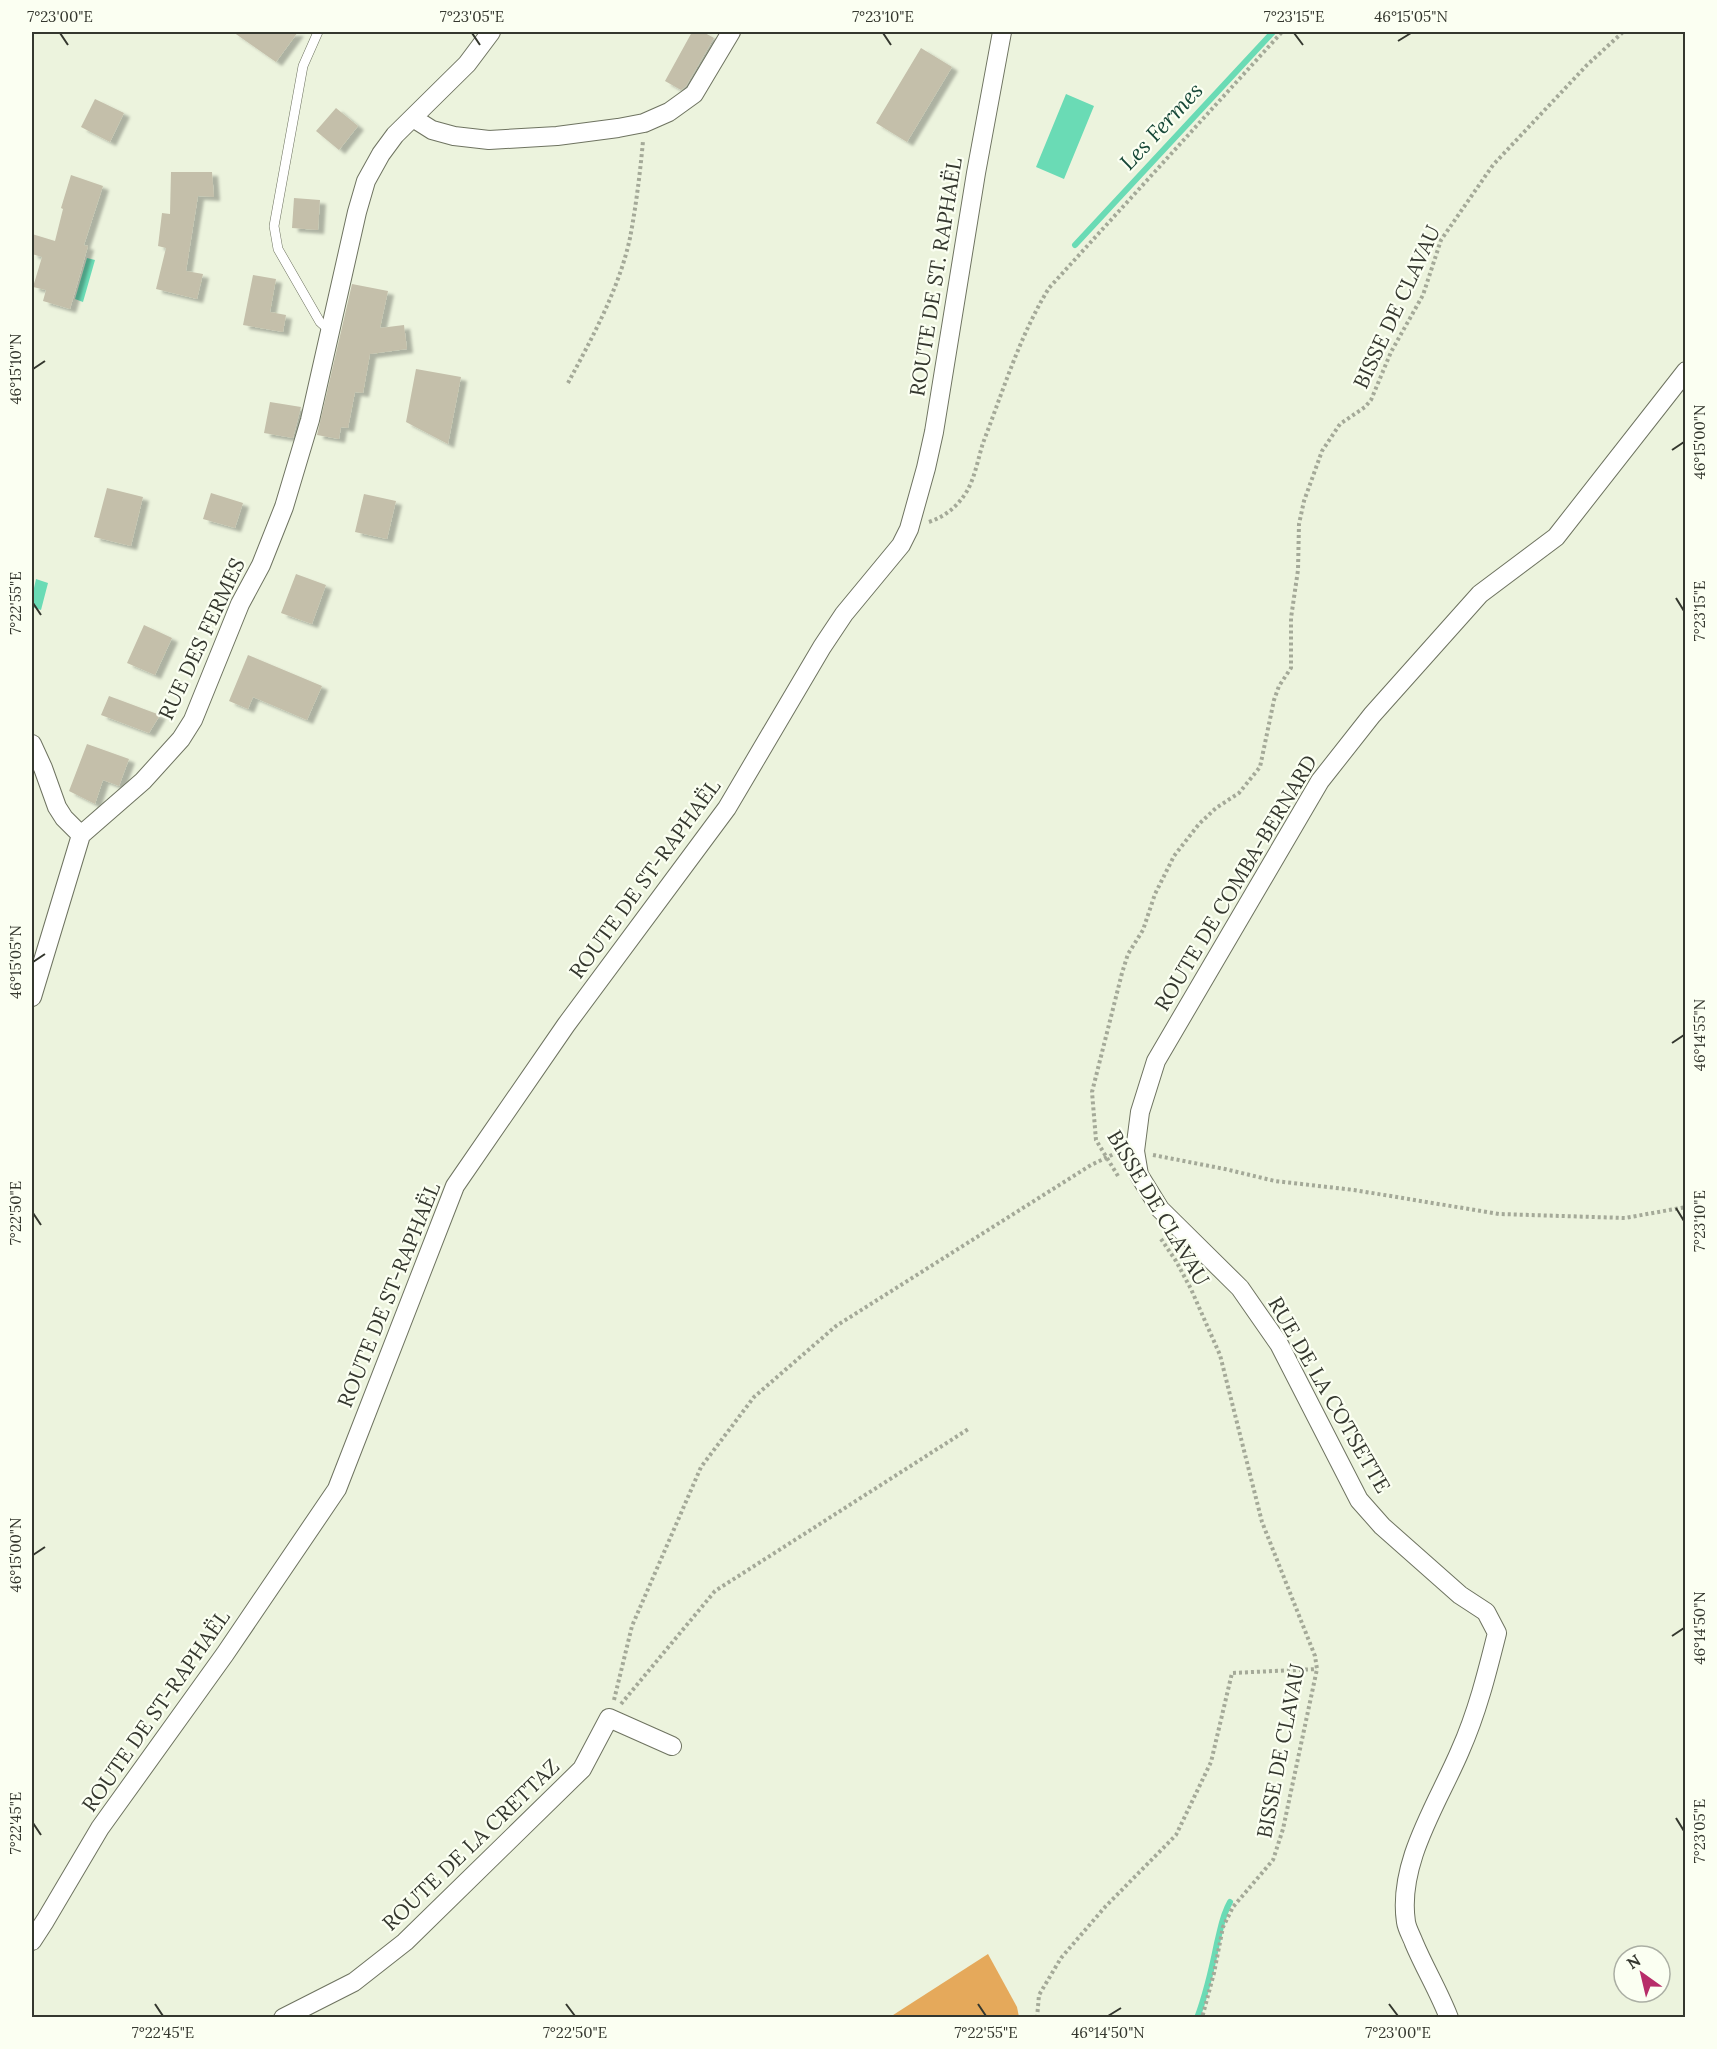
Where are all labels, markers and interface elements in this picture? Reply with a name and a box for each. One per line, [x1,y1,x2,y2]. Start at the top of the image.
text: 7°23'00"E [27,7,93,26]
text: 7°23'05"E [440,7,504,26]
text: 7°23'10"E [852,7,914,26]
text: 7°23'15"E [1264,7,1324,26]
text: 46°15'05"N [1374,7,1448,26]
water label: Les Fermes [1113,76,1209,176]
street label: ROUTE DE ST. RAPHAËL [903,156,968,398]
street label: BISSE DE CLAVAU [1347,221,1446,393]
text: 46°15'10"N [6,333,25,405]
text: 46°15'00"N [1690,405,1709,479]
street label: RUE DES FERMES [152,554,251,724]
text: 7°22'55"E [6,571,25,635]
text: 7°23'15"E [1690,581,1709,641]
street label: ROUTE DE COMBA-BERNARD [1148,750,1323,1016]
street label: ROUTE DE ST-RAPHAËL [563,774,726,984]
text: 46°15'05"N [6,925,25,999]
text: 46°14'55"N [1690,999,1709,1071]
street label: BISSE DE CLAVAU [1101,1125,1216,1291]
street label: ROUTE DE ST-RAPHAËL [331,1178,446,1411]
text: 7°22'50"E [6,1181,25,1245]
text: 7°23'10"E [1690,1190,1709,1252]
street label: RUE DE LA COTSETTE [1262,1292,1397,1498]
text: 46°15'00"N [6,1518,25,1592]
text: 46°14'50"N [1690,1591,1709,1665]
street label: ROUTE DE ST-RAPHAËL [76,1605,236,1817]
street label: BISSE DE CLAVAU [1250,1661,1311,1840]
street label: ROUTE DE LA CRETTAZ [376,1753,565,1936]
text: 7°22'45"E [6,1792,25,1854]
text: 7°23'05"E [1690,1799,1709,1863]
north arrow [1612,1944,1672,2004]
text: N [1623,1950,1644,1973]
text: 7°22'45"E [132,2023,194,2042]
text: 7°22'50"E [543,2023,607,2042]
text: 7°22'55"E [954,2023,1018,2042]
text: 46°14'50"N [1071,2023,1145,2042]
text: 7°23'00"E [1365,2023,1431,2042]

